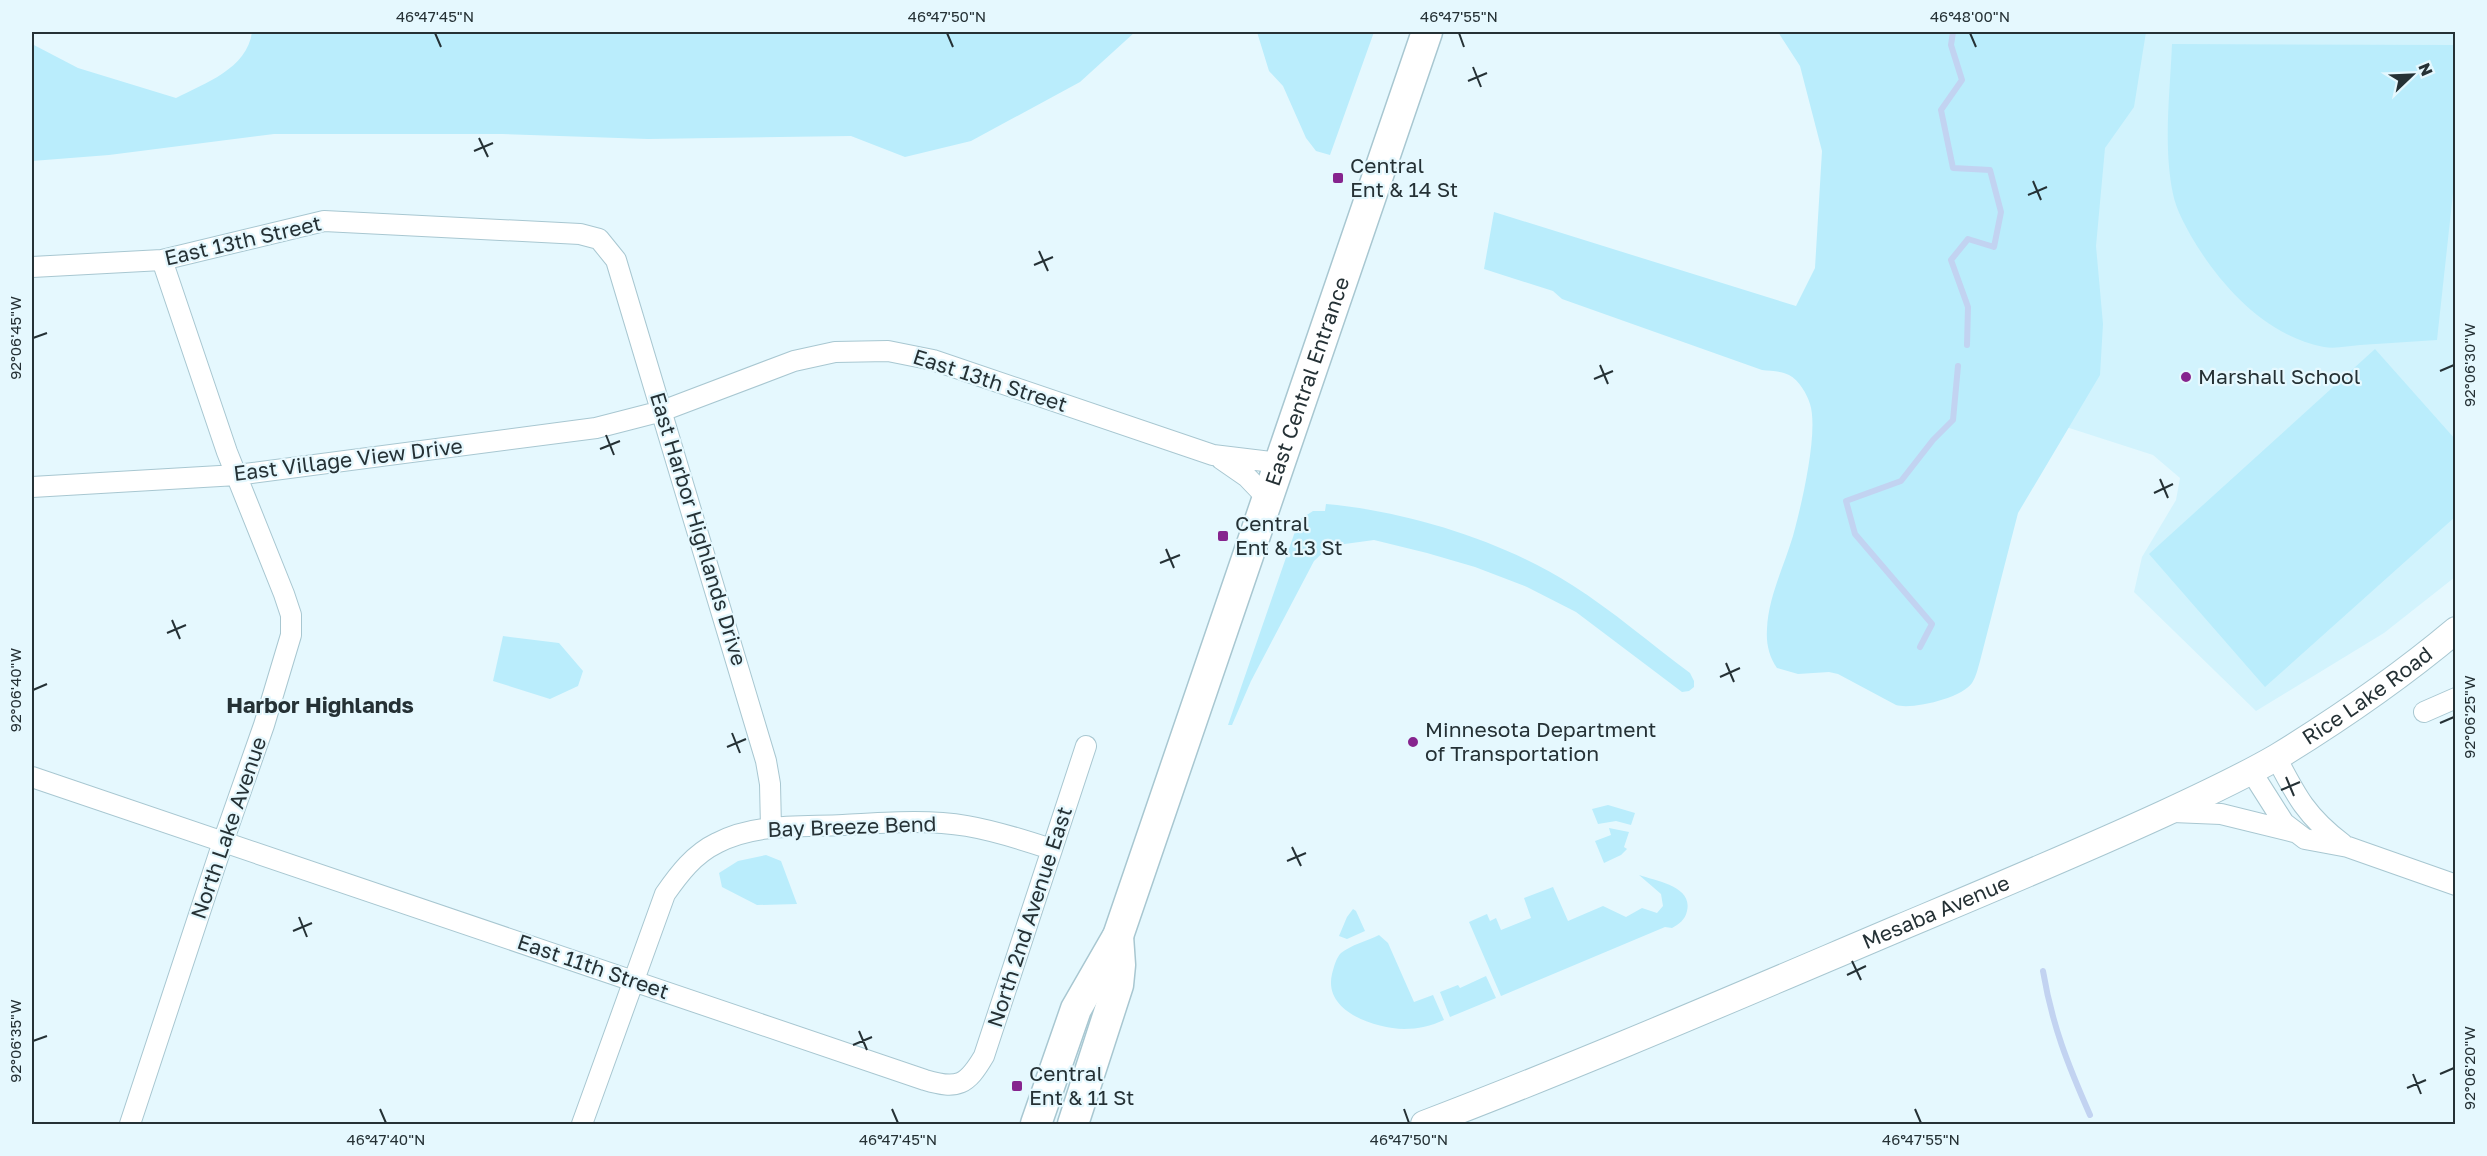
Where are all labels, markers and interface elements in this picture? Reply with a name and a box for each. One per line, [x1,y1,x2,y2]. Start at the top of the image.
text: 46°47'45"N [396,7,474,25]
text: 46°47'50"N [908,7,986,25]
text: 46°47'55"N [1420,7,1498,25]
text: 46°48'00"N [1930,7,2010,25]
north arrow [2382,45,2442,105]
text: N [2414,60,2437,79]
place label: Central Ent & 14 St [1350,152,1458,202]
marker: Central Ent & 14 St [1331,171,1345,185]
street label: East 13th Street [162,209,324,271]
street label: East Central Entrance [1259,273,1354,489]
text: 92°06'45"W [6,296,24,380]
text: 92°06'30"W [2460,323,2478,407]
street label: East 13th Street [910,343,1071,417]
place label: Marshall School [2198,363,2360,389]
marker: Marshall School [2179,370,2193,384]
street label: East Harbor Highlands Drive [645,389,753,669]
street label: East Village View Drive [232,432,464,486]
place label: Central Ent & 13 St [1235,510,1343,560]
marker: Central Ent & 13 St [1216,529,1230,543]
street label: Rice Lake Road [2297,640,2437,750]
text: 92°06'40"W [6,648,24,732]
text: 92°06'25"W [2460,675,2478,759]
district label: Harbor Highlands [226,691,414,718]
place label: Minnesota Department of Transportation [1425,716,1656,766]
street label: North Lake Avenue [185,733,271,922]
marker: Minnesota Department of Transportation [1406,735,1420,749]
street label: North 2nd Avenue East [981,803,1077,1030]
street label: Bay Breeze Bend [767,810,937,842]
street label: Mesaba Avenue [1858,869,2013,954]
street label: East 11th Street [514,928,672,1004]
text: 92°06'35"W [6,999,24,1083]
text: 92°06'20"W [2460,1026,2478,1110]
place label: Central Ent & 11 St [1029,1060,1135,1110]
marker: Central Ent & 11 St [1010,1079,1024,1093]
text: 46°47'40"N [347,1130,425,1148]
text: 46°47'45"N [859,1130,937,1148]
text: 46°47'50"N [1370,1130,1448,1148]
text: 46°47'55"N [1882,1130,1960,1148]

